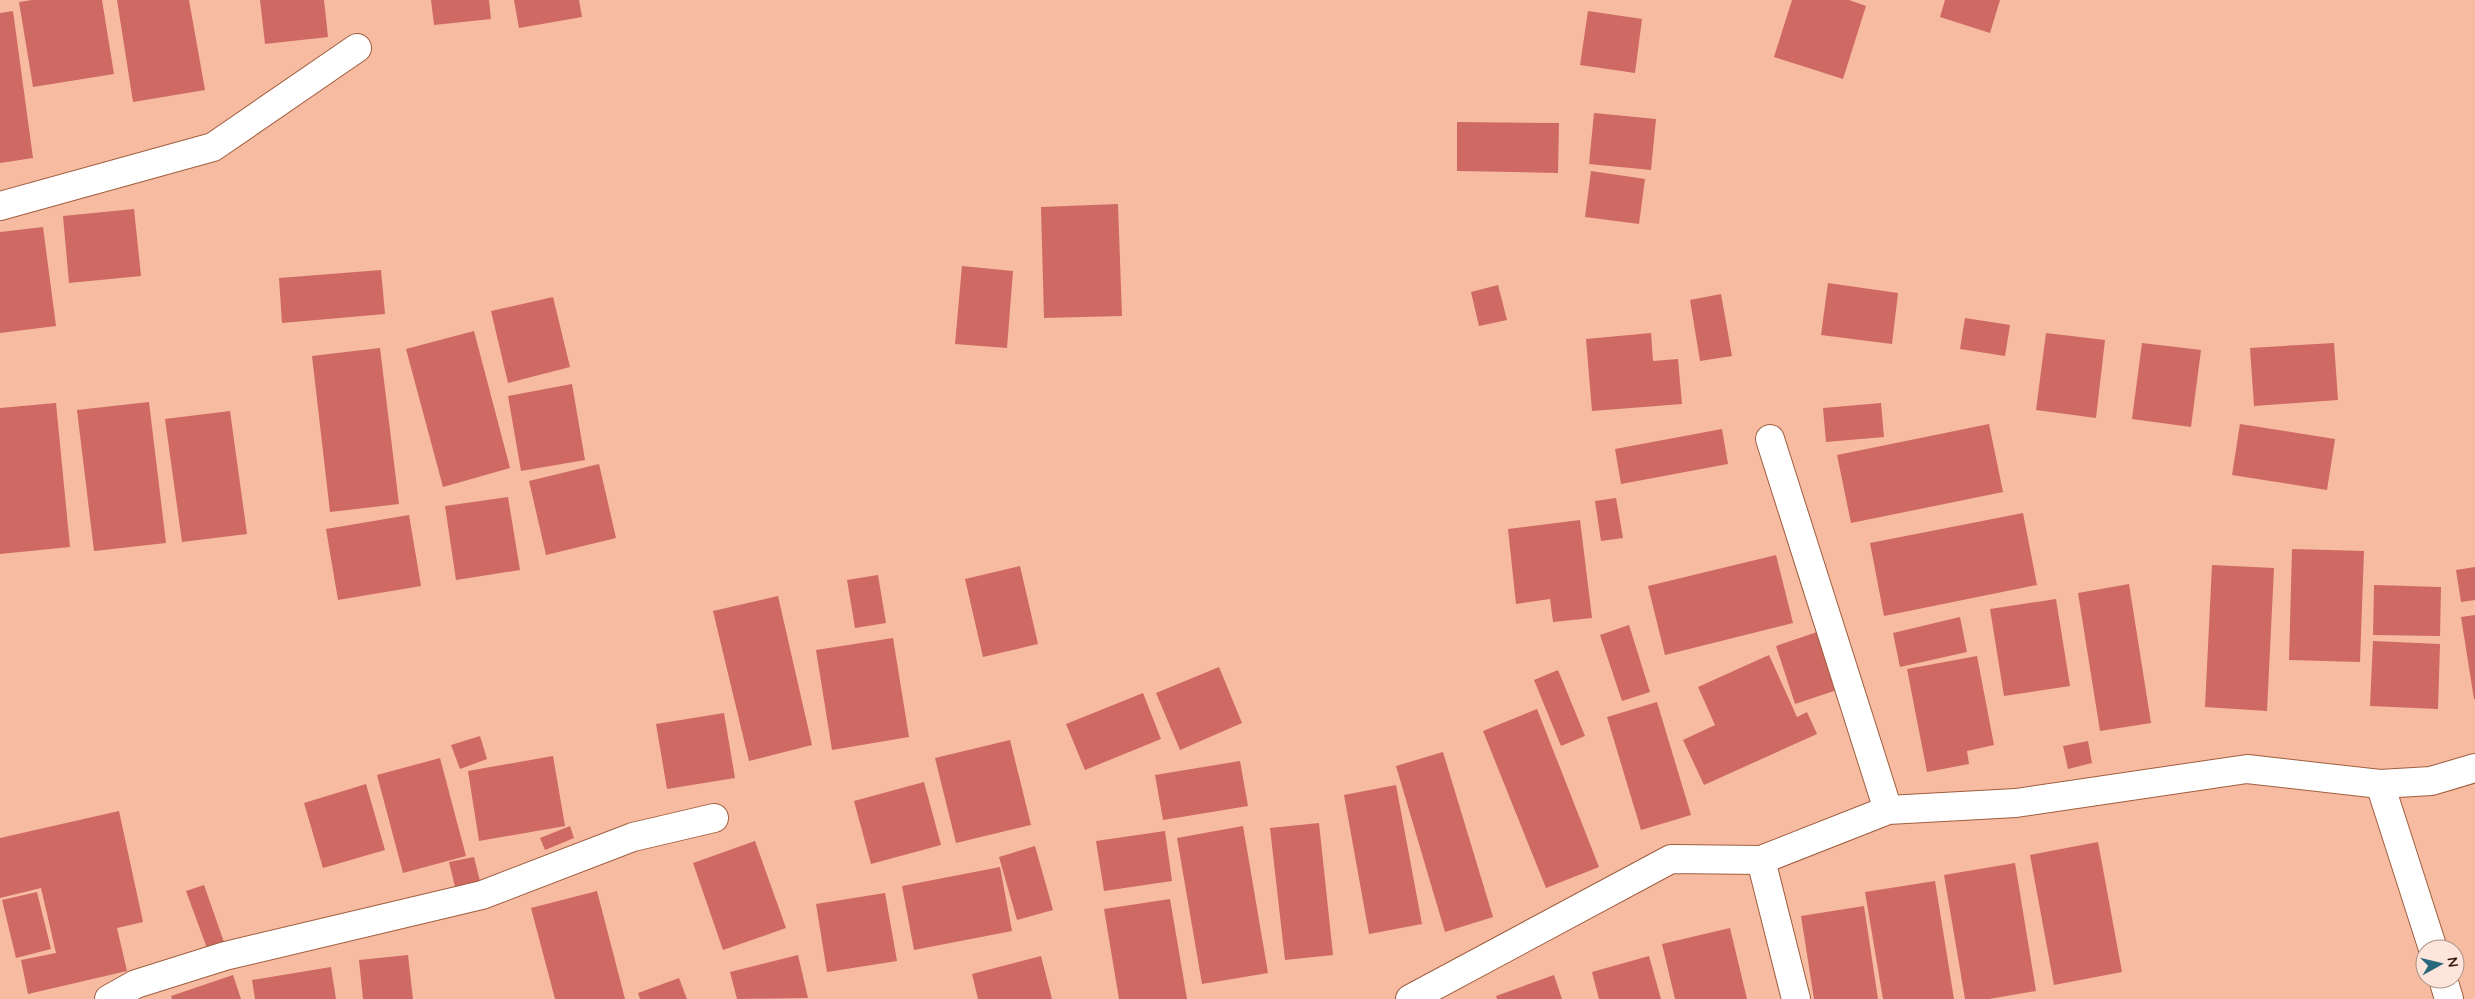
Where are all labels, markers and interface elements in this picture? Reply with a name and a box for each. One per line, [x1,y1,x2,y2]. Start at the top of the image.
north arrow [2415,939,2465,989]
text: N [2443,956,2463,969]

